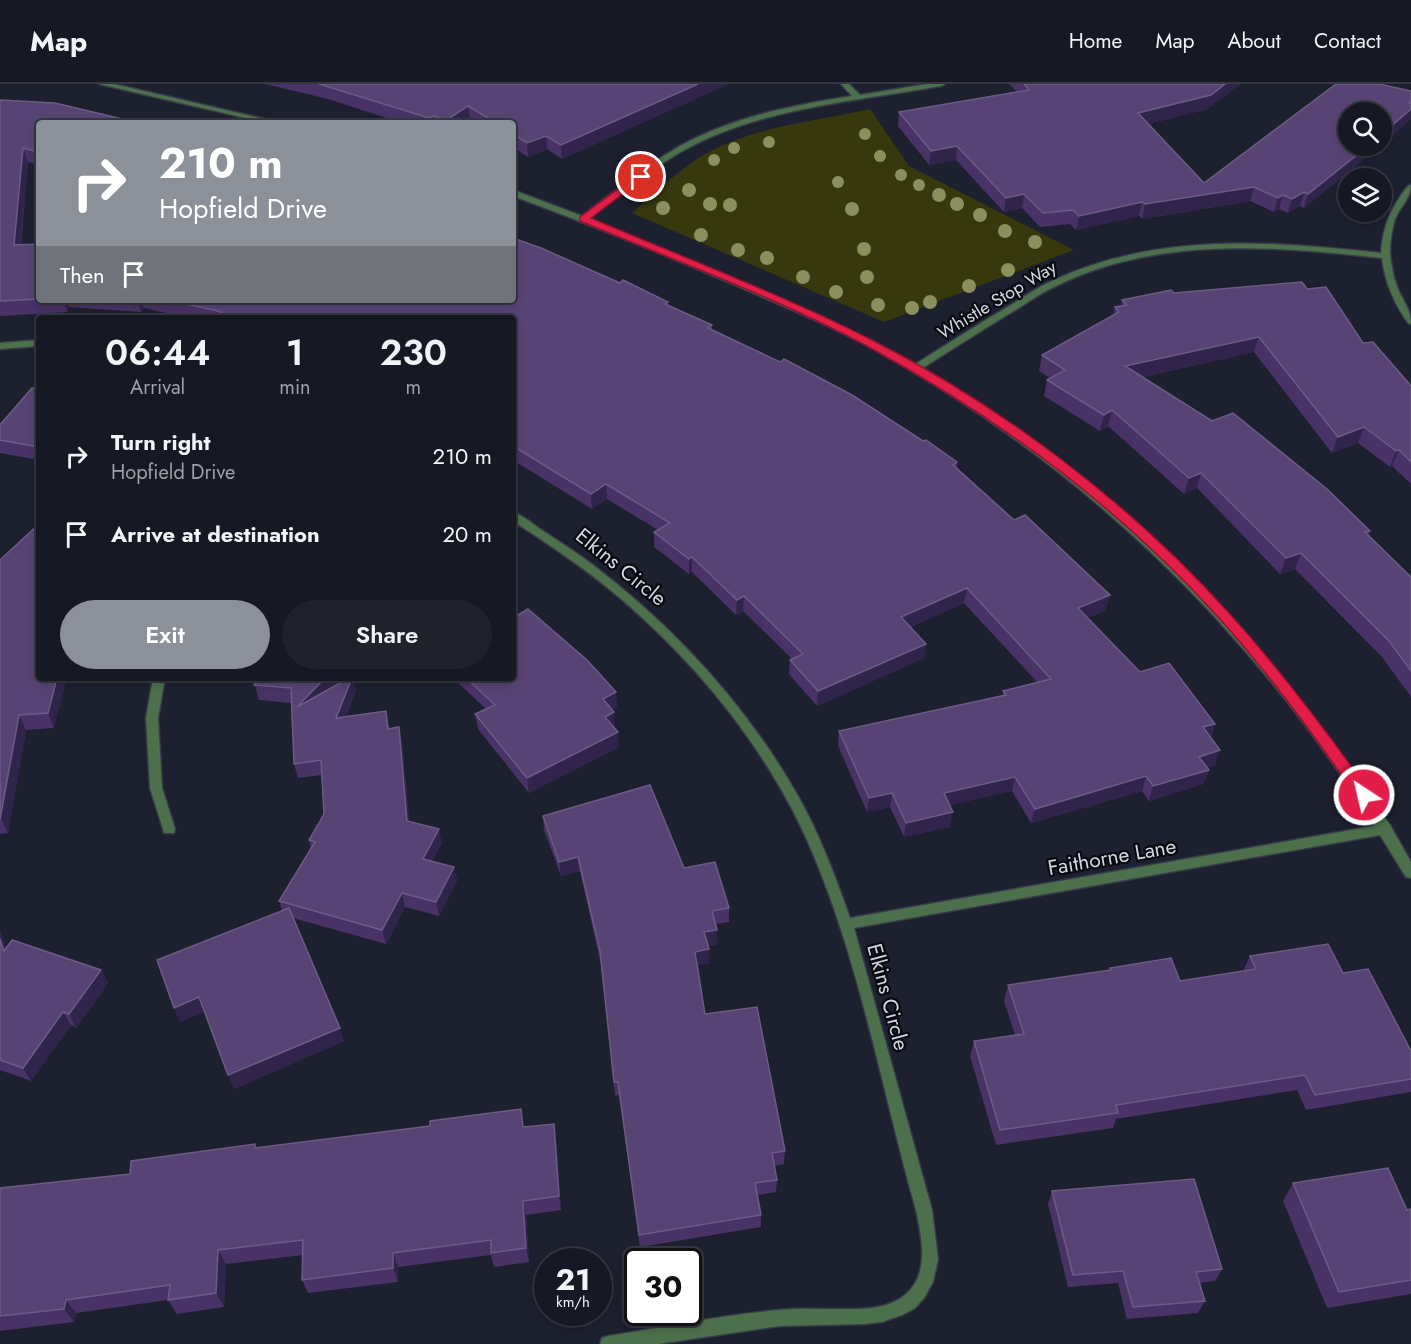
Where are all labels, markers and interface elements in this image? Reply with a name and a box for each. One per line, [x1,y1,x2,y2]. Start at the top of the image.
text: Map [30,21,87,62]
text: Home [1069,26,1122,56]
text: Map [1155,26,1195,56]
text: About [1228,26,1281,56]
text: Contact [1314,26,1381,56]
map controls [1338,102,1392,222]
button: search [1338,102,1392,156]
text: 210 m [159,133,283,194]
icon: right [60,144,138,222]
pin [615,151,666,202]
icon: arrive [624,160,657,193]
button: layers [1338,168,1392,222]
text: Hopfield Drive [159,189,327,228]
street label: Whistle Stop Way [933,254,1061,346]
icon: arrive [117,258,150,291]
text: Then [60,259,105,291]
text: 06:44 [105,326,210,378]
text: 1 [286,326,304,378]
text: 230 [380,326,447,378]
text: Arrival [130,373,185,402]
text: min [279,373,311,402]
text: m [406,373,421,402]
text: Turn right [111,426,211,458]
icon: right [60,440,93,473]
text: 210 m [433,440,492,472]
text: Hopfield Drive [111,458,235,487]
icon: arrive [60,518,93,551]
text: Arrive at destination [111,518,320,550]
text: 20 m [443,518,492,550]
street label: Elkins Circle [569,521,673,613]
button: Exit [60,600,270,669]
button: Share [282,600,492,669]
position arrow [1332,763,1396,827]
street label: Faithorne Lane [1046,831,1179,883]
street label: Elkins Circle [859,940,917,1054]
speed limit sign: 30 [624,1248,702,1326]
text: 21 [556,1258,590,1301]
text: km/h [556,1291,590,1313]

